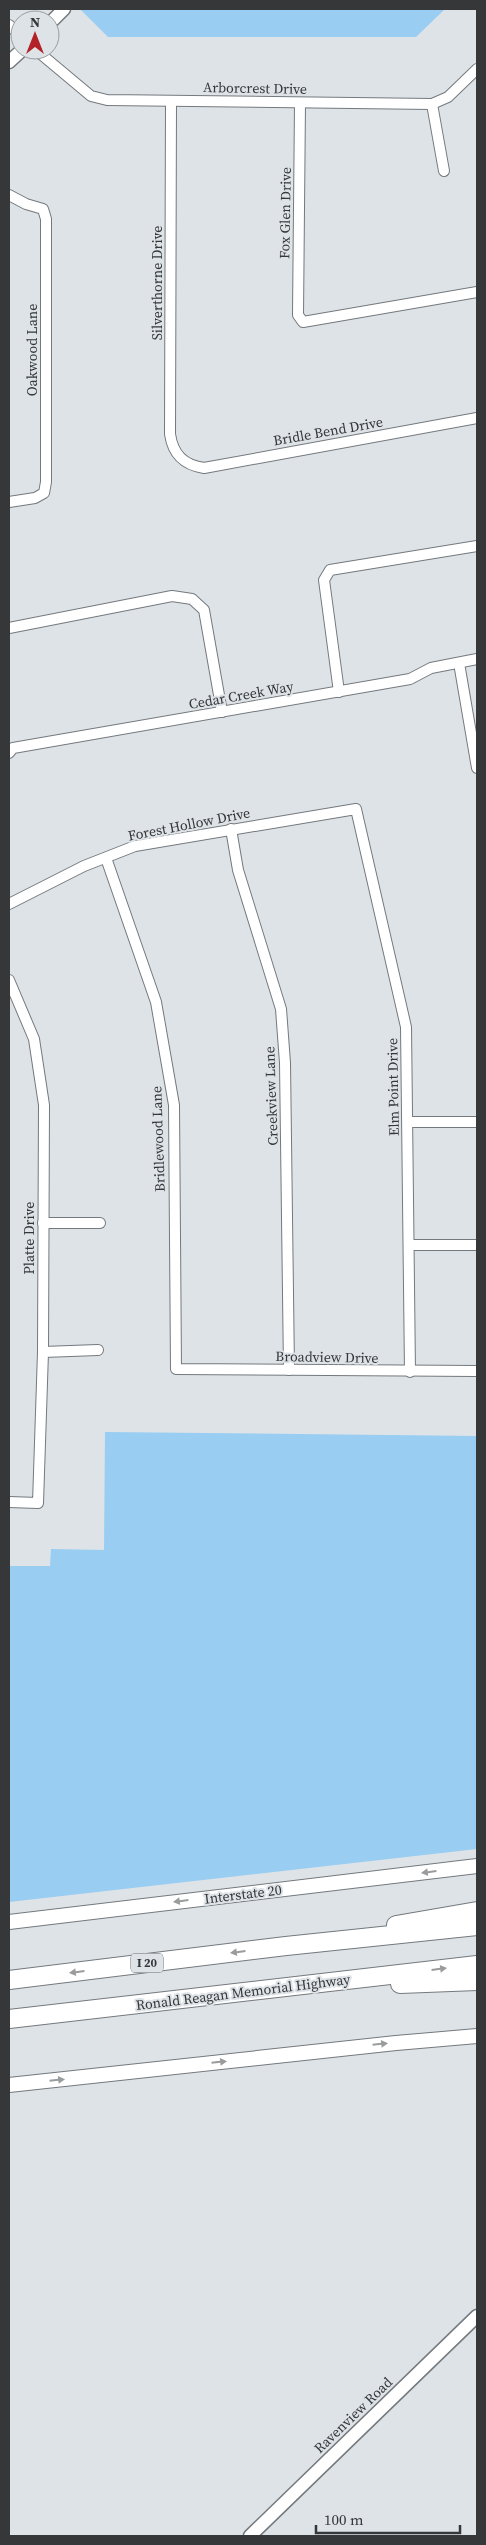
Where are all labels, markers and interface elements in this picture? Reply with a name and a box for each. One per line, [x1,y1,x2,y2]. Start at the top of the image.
north arrow [10,10,60,60]
text: N [30,12,40,32]
street label: Arborcrest Drive [203,77,307,99]
street label: Fox Glen Drive [274,167,296,259]
street label: Silverthorne Drive [147,226,167,340]
street label: Oakwood Lane [22,304,42,396]
street label: Bridle Bend Drive [272,412,384,450]
street label: Cedar Creek Way [187,676,296,714]
street label: Forest Hollow Drive [126,802,252,846]
street label: Elm Point Drive [382,1038,404,1136]
street label: Creekview Lane [259,1046,283,1146]
street label: Bridlewood Lane [146,1086,170,1192]
street label: Platte Drive [19,1202,39,1274]
street label: Broadview Drive [275,1346,379,1368]
one-way arrow [421,1868,437,1876]
street label: Interstate 20 [203,1879,283,1909]
one-way arrow [172,1898,188,1906]
one-way arrow [229,1948,245,1956]
road number: I 20 [131,1954,163,1972]
one-way arrow [432,1965,448,1973]
one-way arrow [68,1968,84,1976]
street label: Ronald Reagan Memorial Highway [135,1969,352,2015]
one-way arrow [373,2040,389,2048]
one-way arrow [211,2058,227,2066]
one-way arrow [50,2076,66,2084]
street label: Ravenview Road [309,2372,397,2458]
scale bar [316,2502,460,2534]
text: 100 m [324,2509,364,2530]

